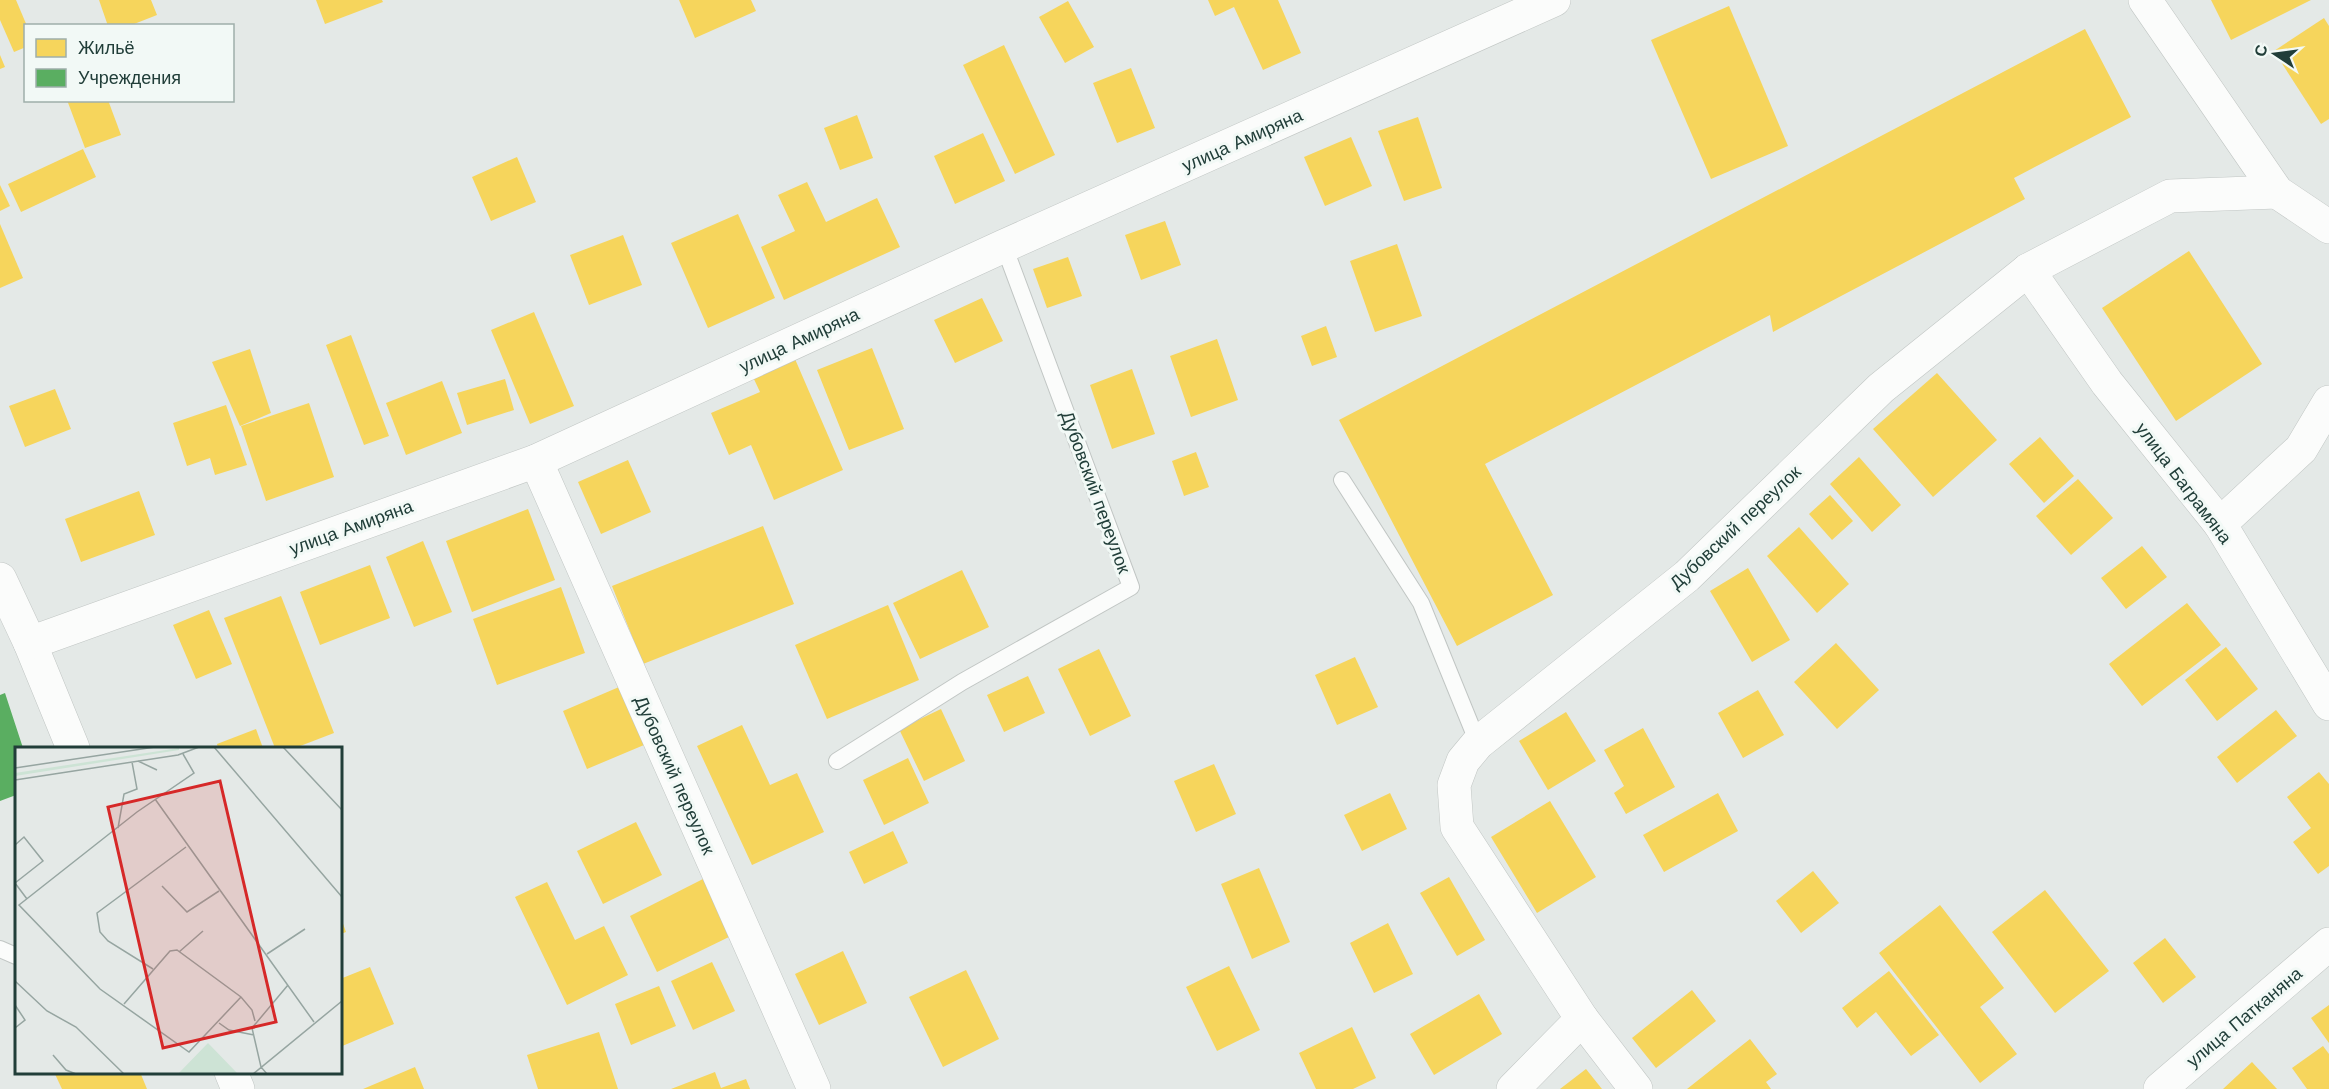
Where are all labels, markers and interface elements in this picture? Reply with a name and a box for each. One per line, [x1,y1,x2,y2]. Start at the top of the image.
legend [24,24,234,102]
north arrow [2245,24,2305,84]
text: Жильё [78,37,135,58]
text: С [2250,43,2272,59]
text: Учреждения [78,67,181,88]
street label: улица Амиряна [1179,104,1306,176]
street label: улица Амиряна [736,303,863,377]
street label: Дубовский переулок [1057,408,1135,576]
street label: улица Баграмяна [2132,418,2237,548]
street label: Дубовский переулок [1665,461,1805,593]
street label: улица Амиряна [287,495,416,559]
street label: Дубовский переулок [631,692,719,858]
inset map [15,747,342,1074]
street label: улица Патканяна [2182,962,2307,1071]

